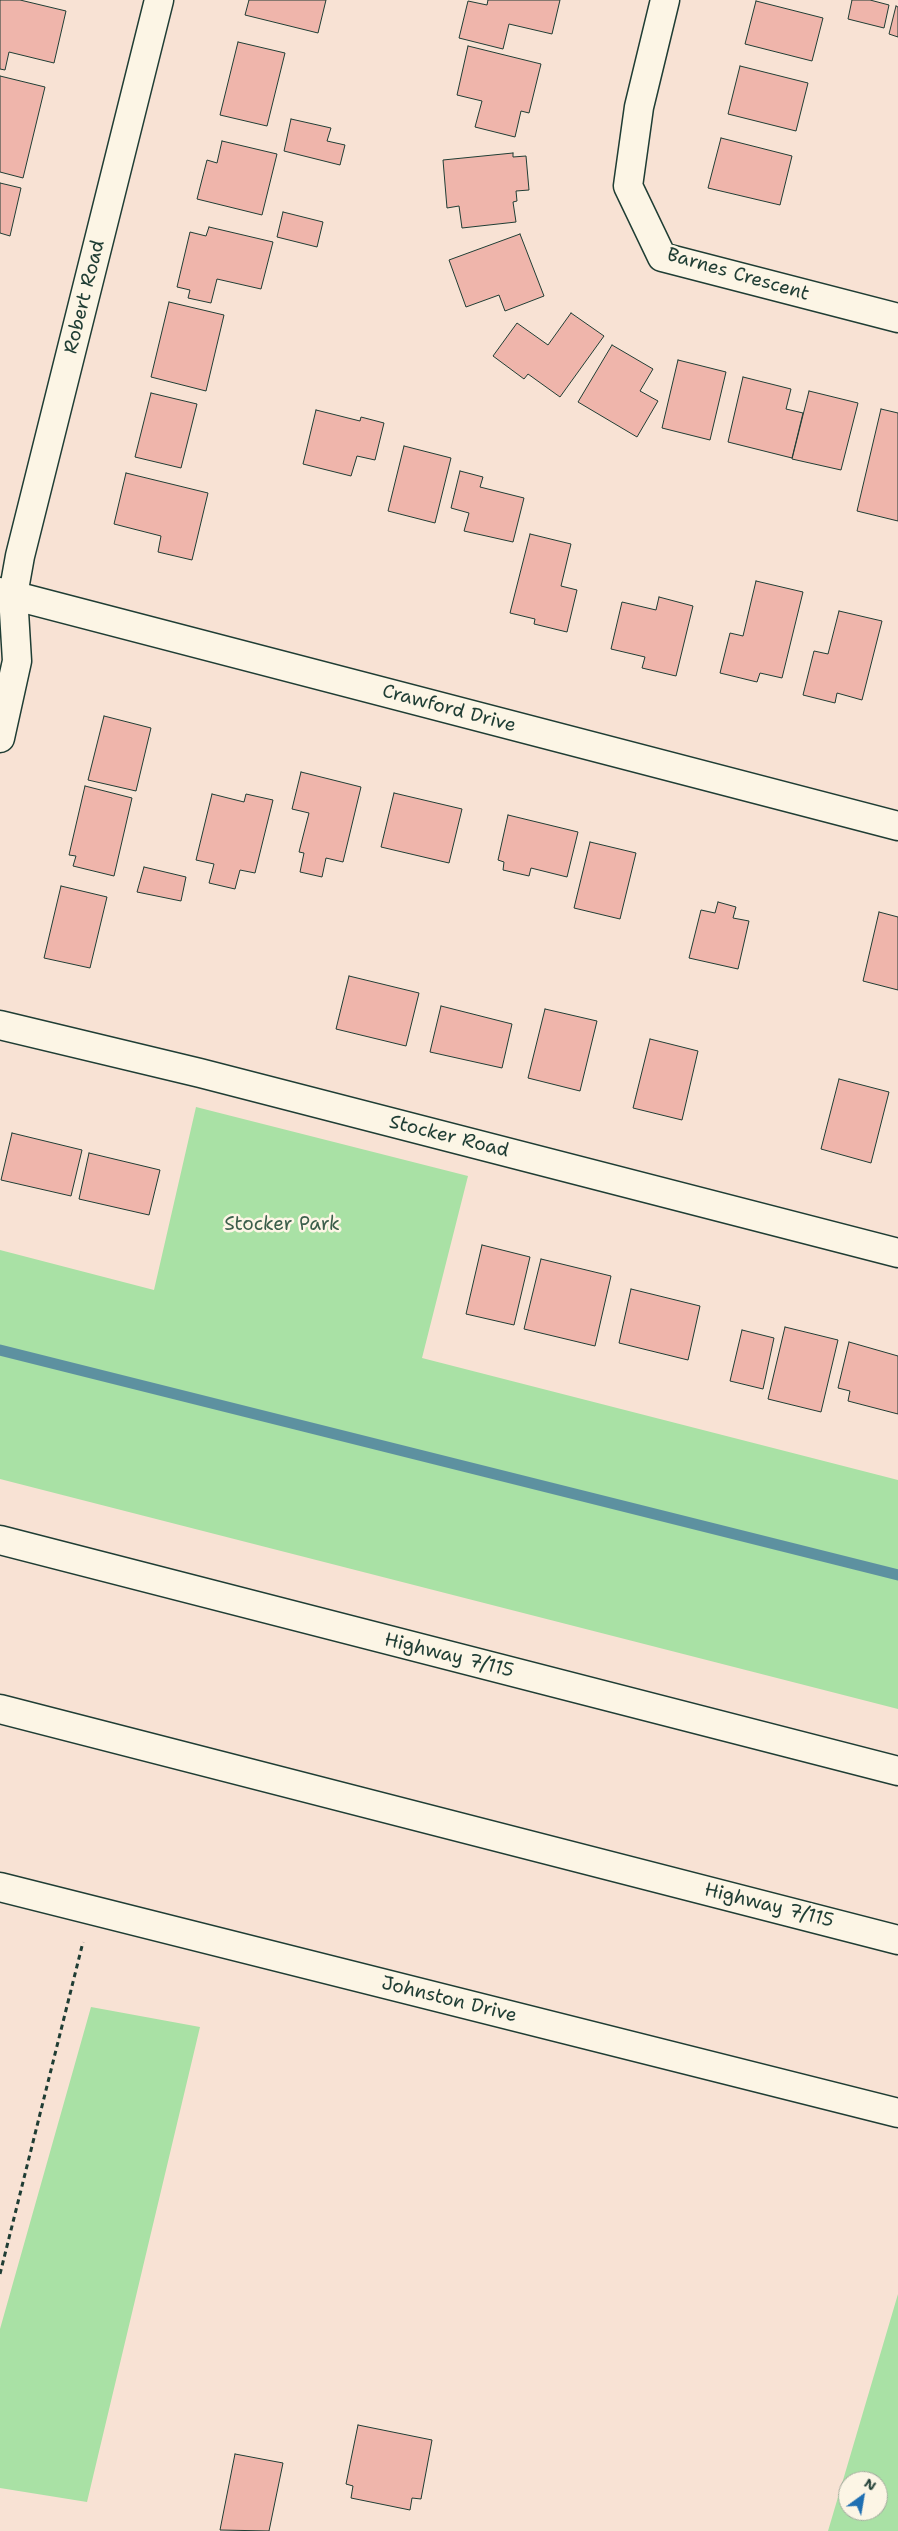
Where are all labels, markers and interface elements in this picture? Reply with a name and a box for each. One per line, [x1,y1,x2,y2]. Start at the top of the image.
street label: Robert Road [60,238,110,356]
street label: Barnes Crescent [664,244,812,306]
street label: Crawford Drive [380,680,518,738]
street label: Stocker Road [387,1111,511,1163]
park label: Stocker Park [224,1214,340,1236]
street label: Highway 7/115 [382,1629,516,1683]
street label: Highway 7/115 [702,1879,836,1933]
street label: Johnston Drive [379,1972,519,2028]
north arrow [838,2471,888,2521]
text: N [861,2474,880,2495]

